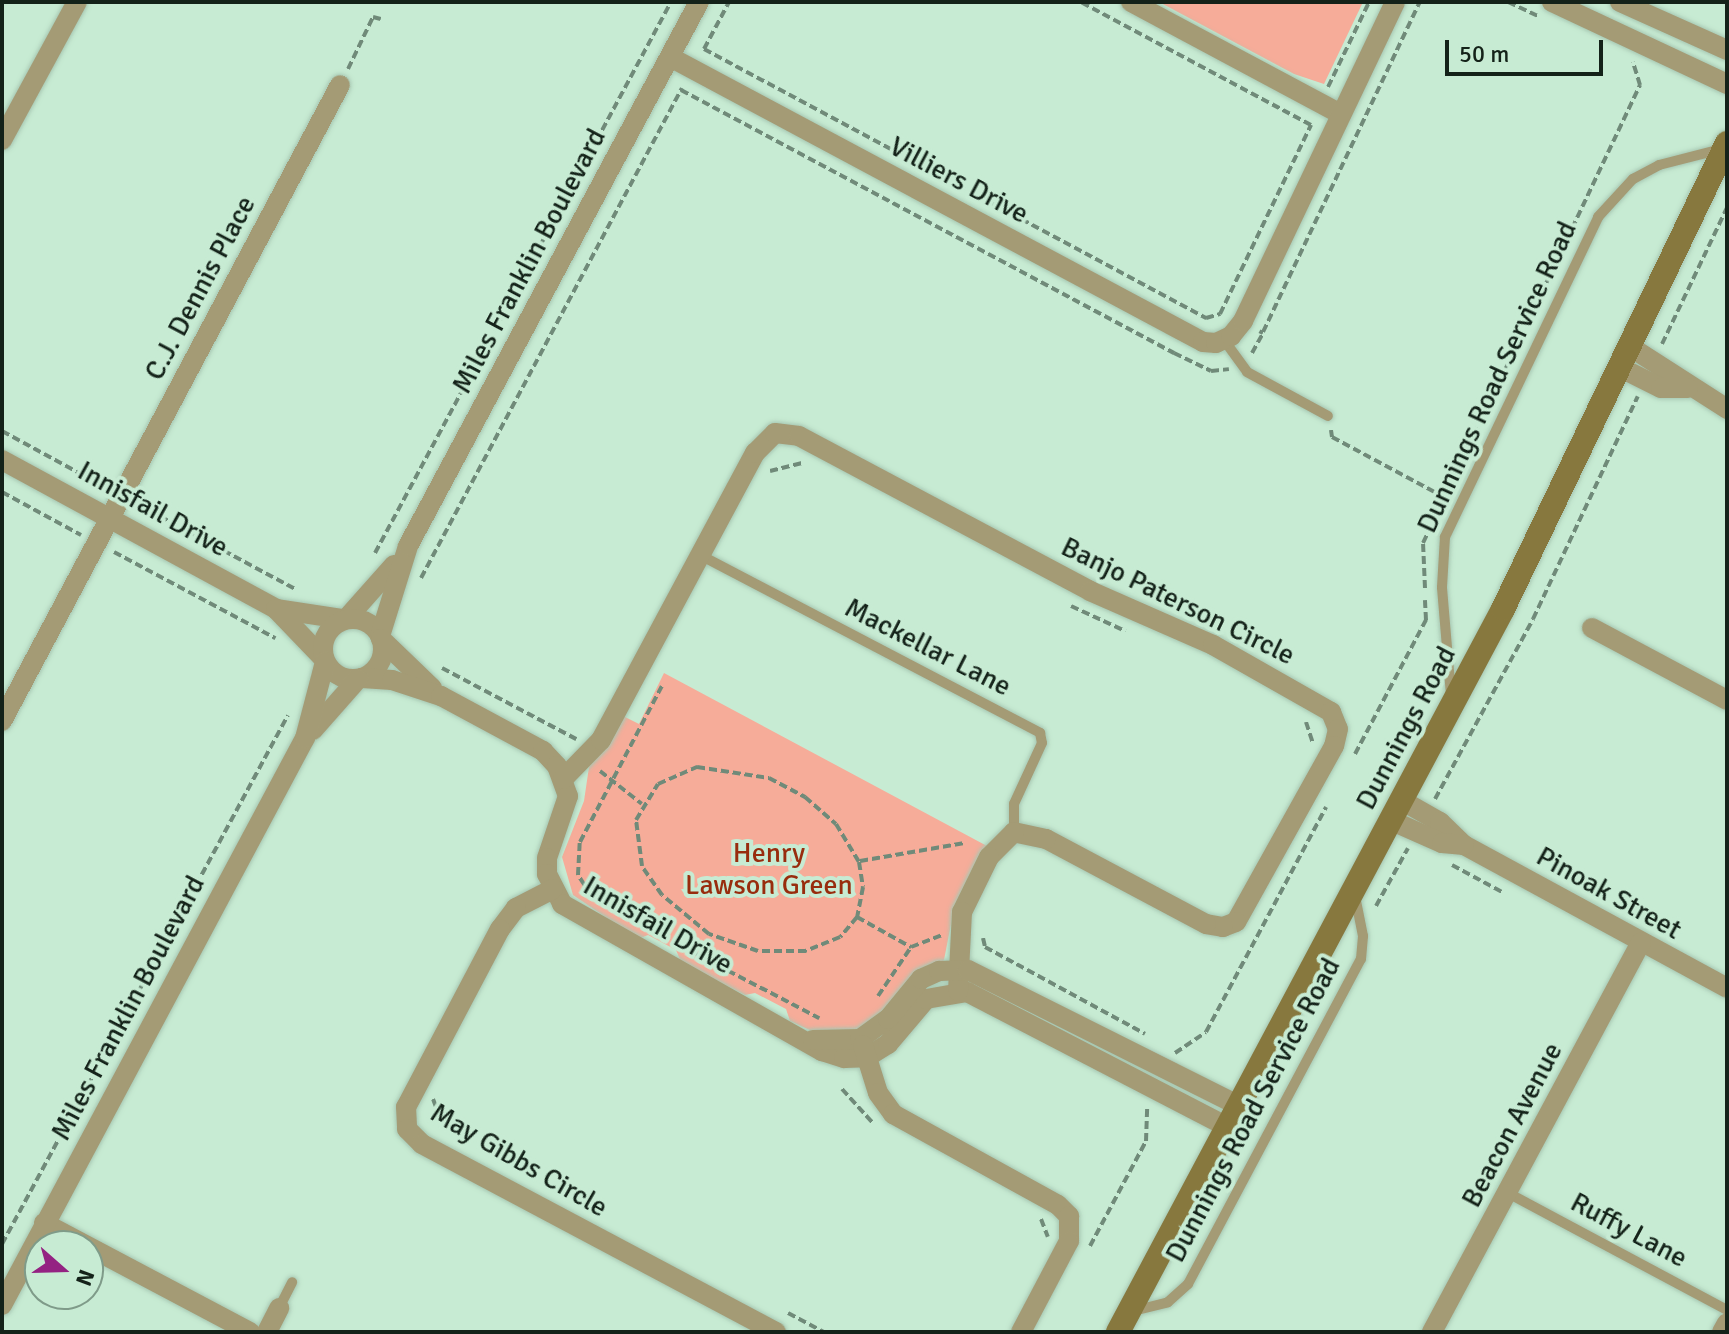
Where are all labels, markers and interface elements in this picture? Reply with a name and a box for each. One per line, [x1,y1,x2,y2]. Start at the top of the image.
scale bar [1449,24,1607,74]
text: 50 m [1459,39,1509,69]
street label: Miles Franklin Boulevard [445,123,613,399]
street label: Villiers Drive [884,129,1034,231]
street label: C.J. Dennis Place [137,190,263,386]
street label: Dunnings Road Service Road [1410,216,1584,538]
street label: Innisfail Drive [72,454,234,564]
street label: Banjo Paterson Circle [1056,530,1300,672]
street label: Mackellar Lane [839,591,1017,703]
street label: Dunnings Road [1349,641,1463,815]
park label: Henry Lawson Green [685,836,853,902]
street label: Pinoak Street [1531,839,1687,947]
street label: Innisfail Drive [577,869,739,981]
street label: Miles Franklin Boulevard [44,870,212,1146]
street label: Dunnings Road Service Road [1158,952,1348,1268]
street label: Beacon Avenue [1455,1037,1569,1213]
street label: May Gibbs Circle [425,1096,613,1224]
street label: Ruffy Lane [1565,1185,1693,1275]
north arrow [24,1230,104,1310]
text: N [70,1266,100,1290]

